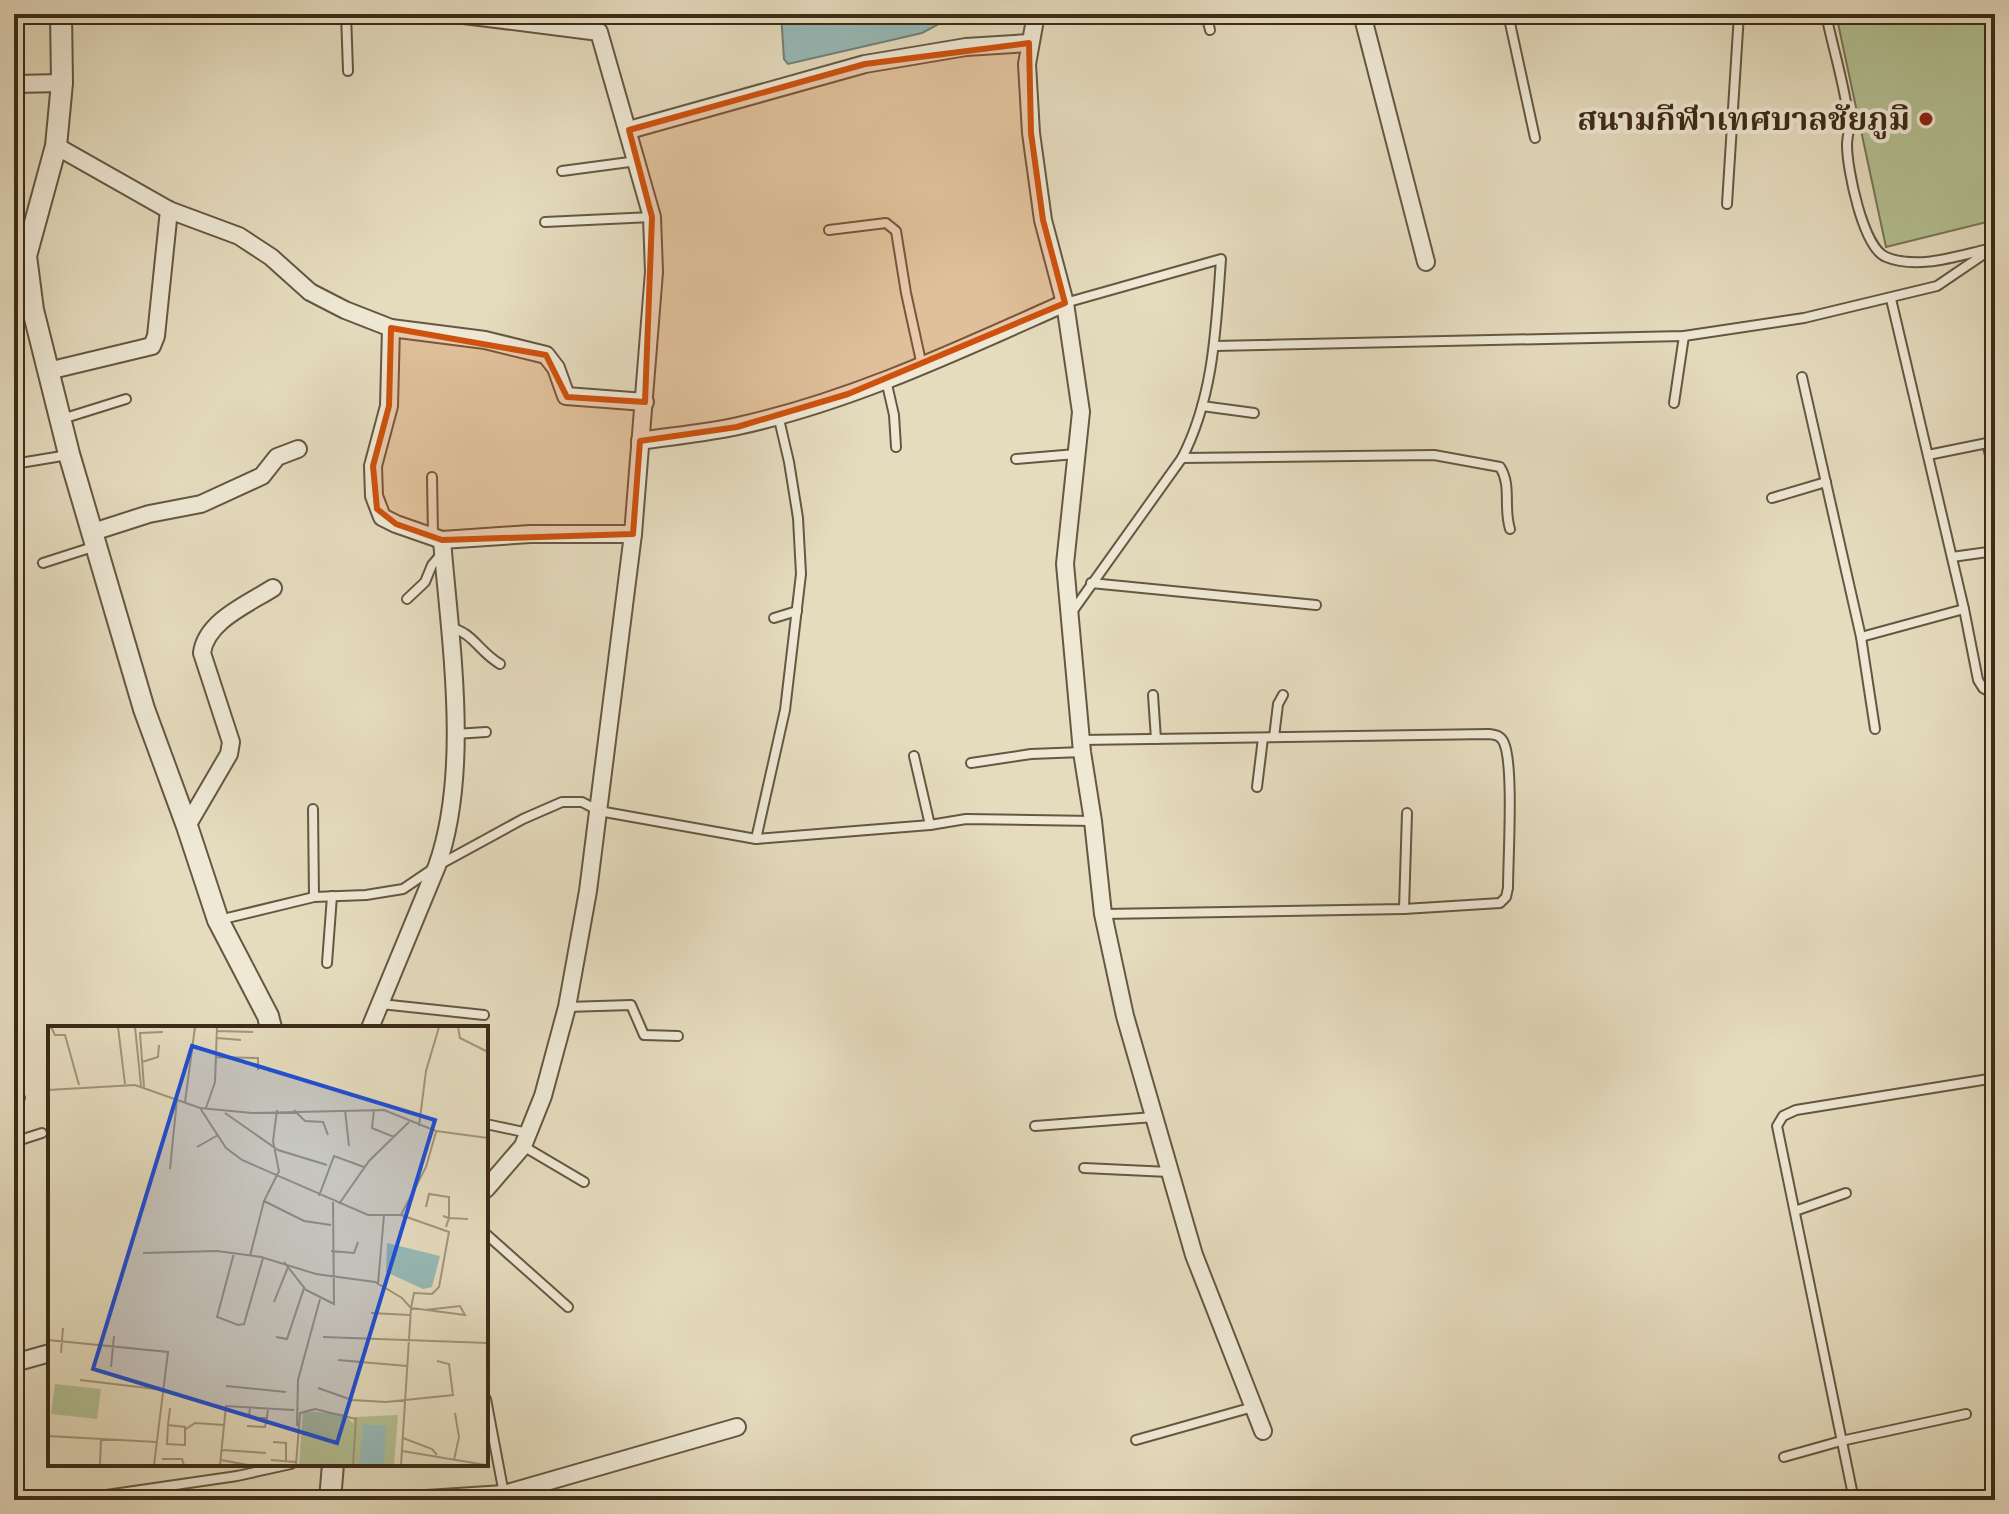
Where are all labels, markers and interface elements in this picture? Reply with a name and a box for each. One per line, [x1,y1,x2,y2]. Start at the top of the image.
place label: สนามกีฬาเทศบาลชัยภูมิ [1577,97,1910,141]
marker: สนามกีฬาเทศบาลชัยภูมิ [1917,110,1935,128]
inset map [48,1026,488,1466]

